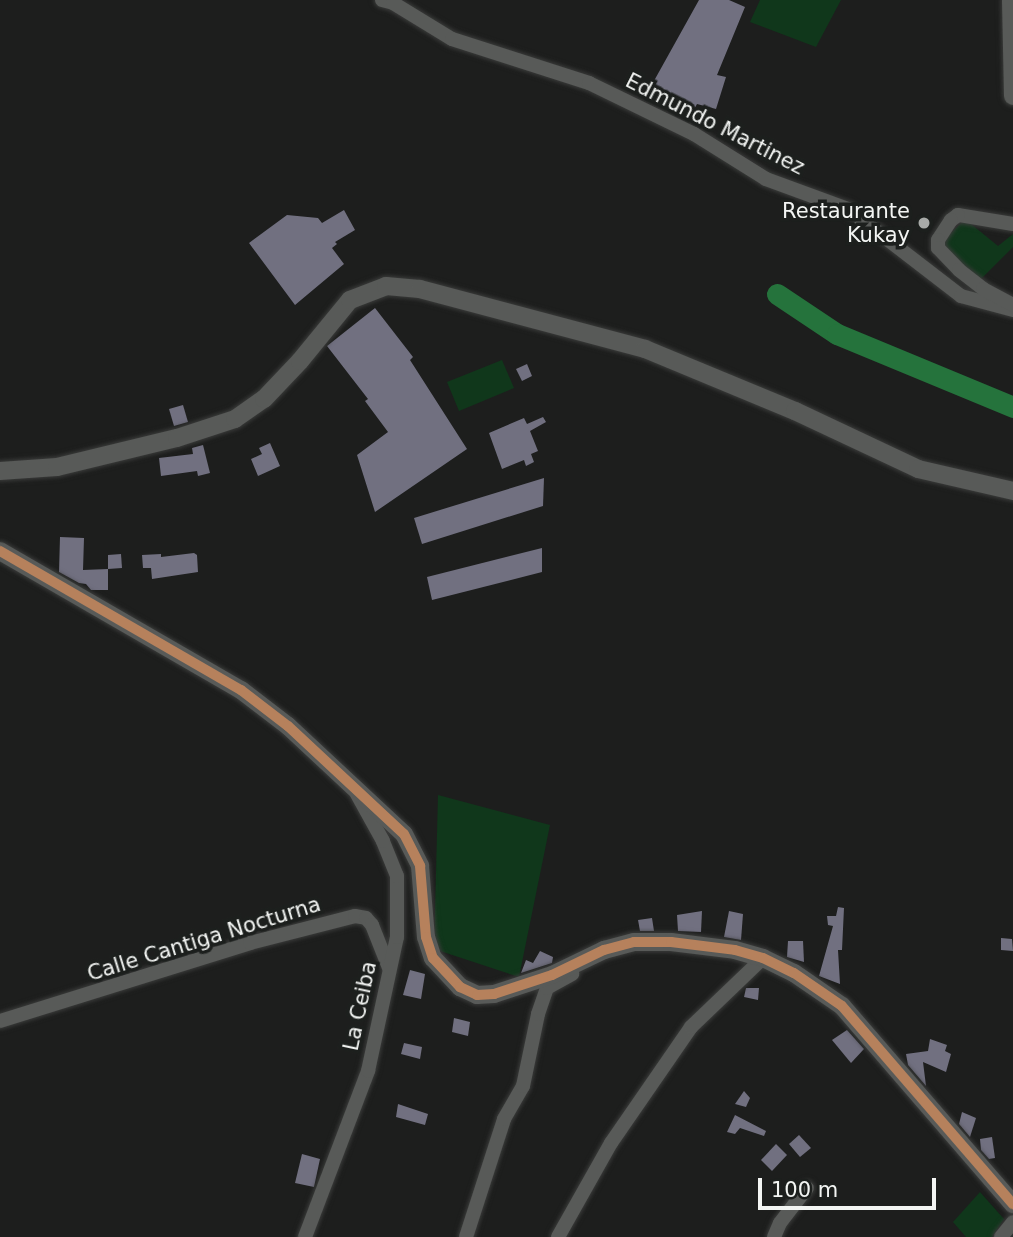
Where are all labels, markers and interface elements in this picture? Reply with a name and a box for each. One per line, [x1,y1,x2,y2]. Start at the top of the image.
street label: Edmundo Martinez [621,68,809,180]
place label: Restaurante Kukay [782,198,910,248]
marker: Restaurante Kukay [916,215,932,231]
street label: Calle Cantiga Nocturna [84,891,324,987]
street label: La Ceiba [338,959,382,1053]
scale bar [761,1164,940,1208]
text: 100 m [771,1178,838,1202]

